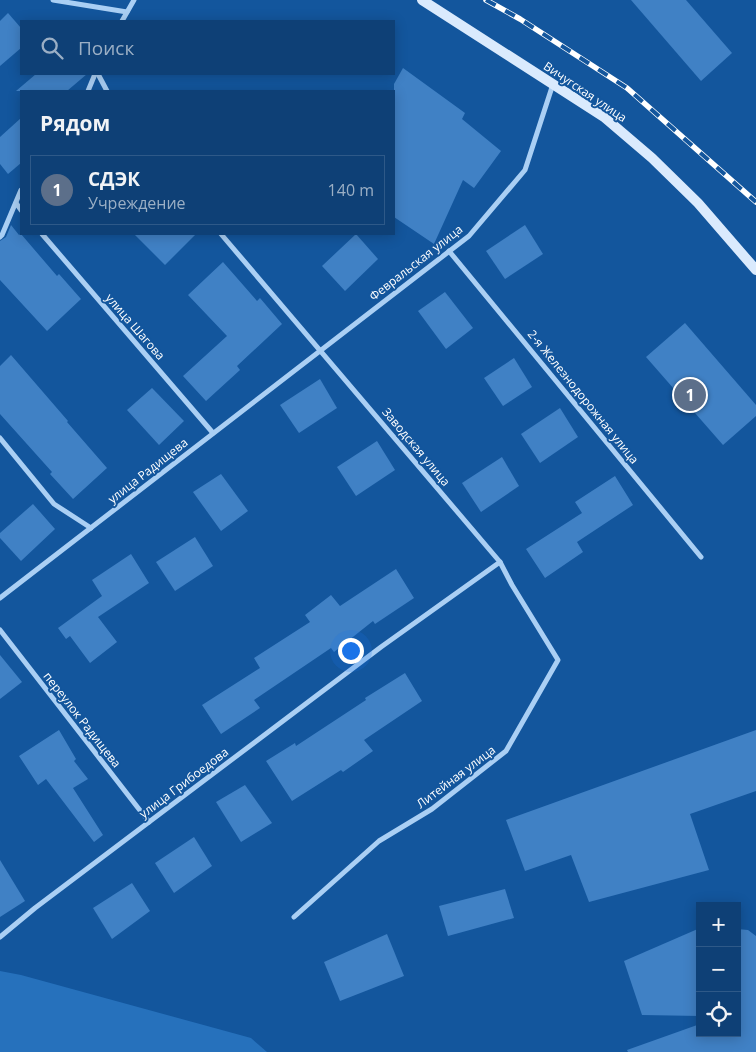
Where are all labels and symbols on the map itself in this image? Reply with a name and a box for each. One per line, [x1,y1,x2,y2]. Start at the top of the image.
street label: Вичугская улица [540,57,630,126]
street label: Февральская улица [365,221,466,304]
street label: улица Шагова [102,290,169,363]
street label: 2-я Железнодорожная улица [524,326,643,467]
pin: 1 [674,376,706,414]
street label: Заводская улица [378,404,454,490]
street label: улица Радищева [104,434,191,507]
your location [338,638,364,664]
street label: переулок Радищева [40,668,125,771]
street label: Литейная улица [413,741,499,812]
street label: улица Грибоедова [136,743,232,822]

